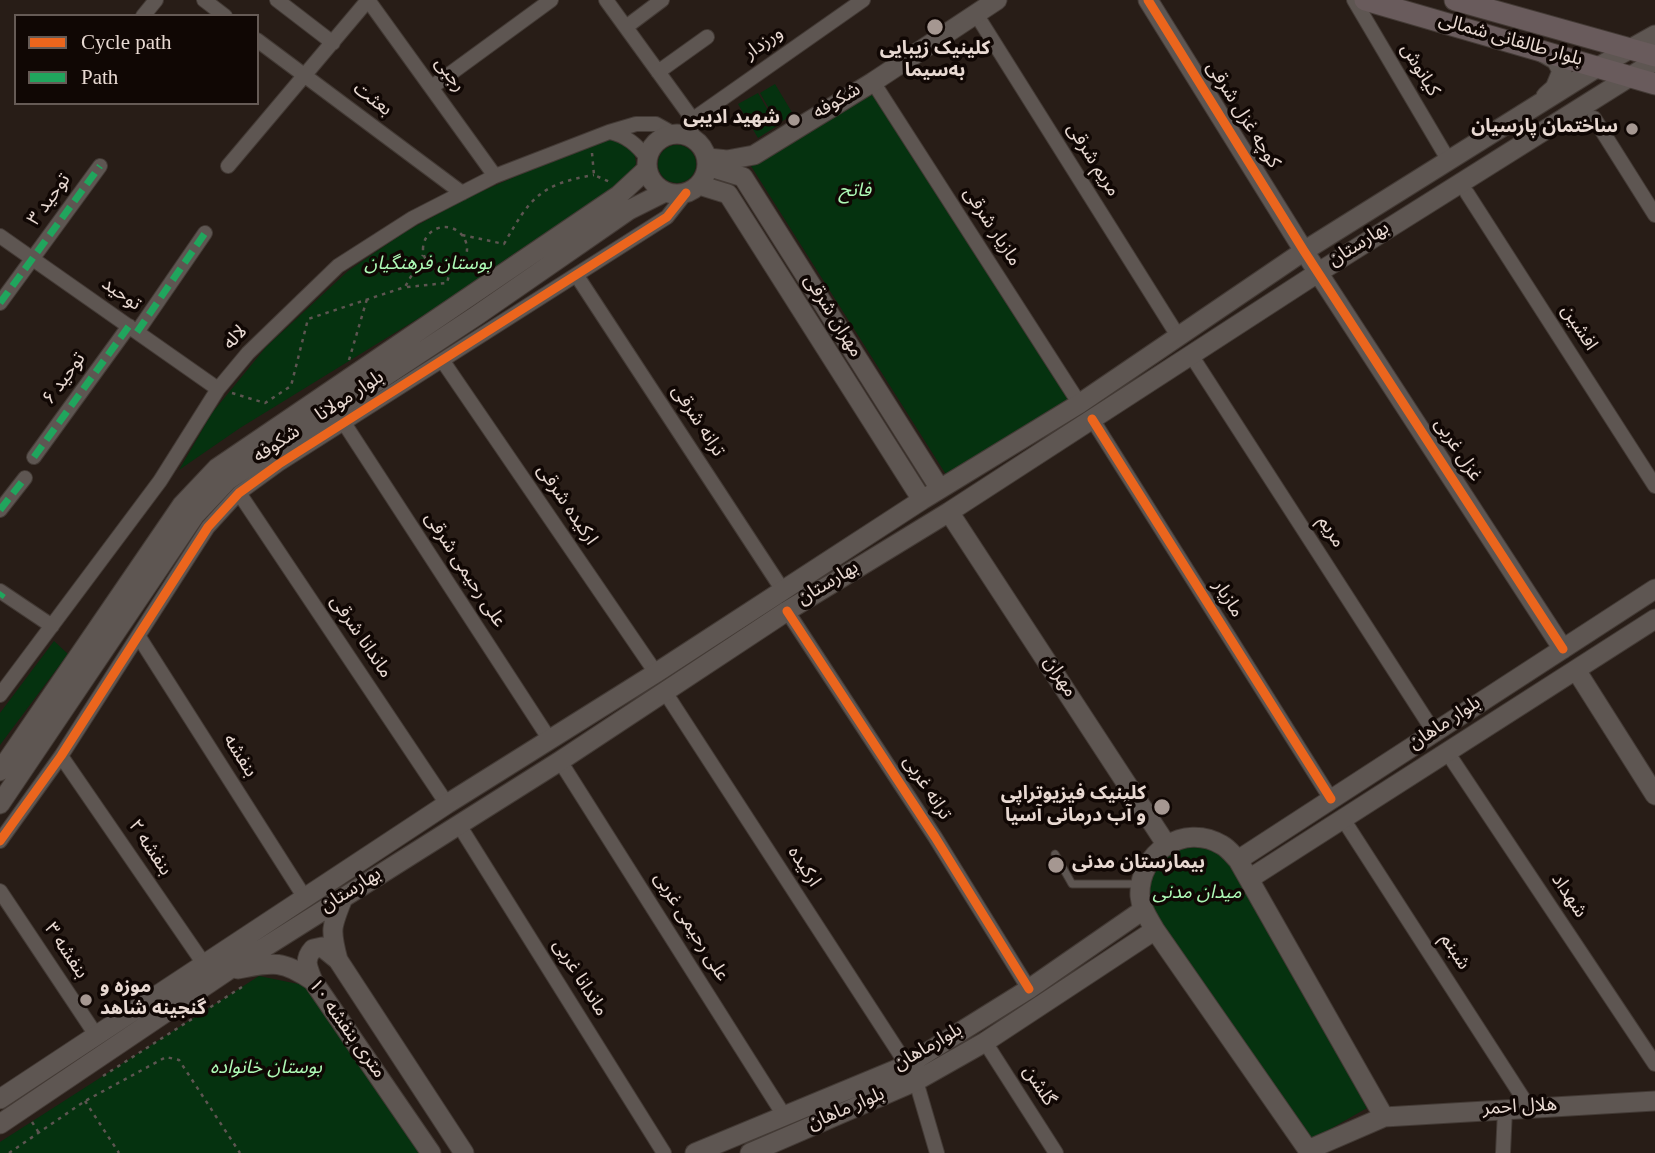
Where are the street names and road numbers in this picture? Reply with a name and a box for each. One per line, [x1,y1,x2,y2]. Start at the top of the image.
street label: بلوار طالقانی شمالی [1435,11,1585,73]
street label: ورزدار [741,23,789,67]
street label: کیانوش [1393,40,1443,102]
street label: رجبی [428,54,468,98]
street label: کوچه غزل شرقی [1199,58,1283,174]
street label: بعثت [347,79,395,123]
street label: شکوفه [810,80,866,126]
street label: مریم شرقی [1059,120,1123,202]
street label: توحید ۳ [24,170,78,232]
street label: مازیار شرقی [956,184,1024,272]
street label: بهارستان [1325,219,1395,273]
street label: مهران شرقی [797,271,865,363]
street label: توحید [96,274,144,318]
street label: افشین [1554,302,1600,356]
street label: لاله [220,322,254,356]
street label: توحید ۶ [39,349,93,411]
street label: بلوار مولانا [313,368,389,428]
street label: ترانه شرقی [664,382,728,462]
street label: غزل غربی [1427,415,1485,487]
street label: شکوفه [250,422,306,470]
street label: ارکیده شرقی [530,461,600,551]
street label: علی رحیمی شرقی [417,509,509,633]
street label: مریم [1310,513,1348,553]
street label: بهارستان [794,558,864,612]
street label: مازیار [1206,577,1246,623]
street label: ماندانا شرقی [323,592,395,684]
street label: مهران [1036,653,1080,703]
street label: بلوار ماهان [1406,693,1486,757]
street label: بنفشه [216,731,260,783]
street label: ترانه غربی [896,753,954,825]
street label: بنفشه ۲ [121,817,175,881]
street label: ارکیده [781,844,823,892]
street label: بهارستان [317,865,387,919]
street label: علی رحیمی غربی [646,869,732,987]
street label: شهداد [1544,871,1590,923]
street label: بنفشه ۳ [37,920,91,984]
street label: شبنم [1433,931,1473,975]
street label: ماندانا غربی [545,936,611,1022]
street label: ۱۰ متری بنفشه [301,976,389,1084]
street label: بلوارماهان [891,1020,967,1078]
street label: گلشن [1016,1063,1058,1111]
street label: بلوار ماهان [805,1085,889,1137]
street label: هلال احمر [1482,1096,1558,1122]

